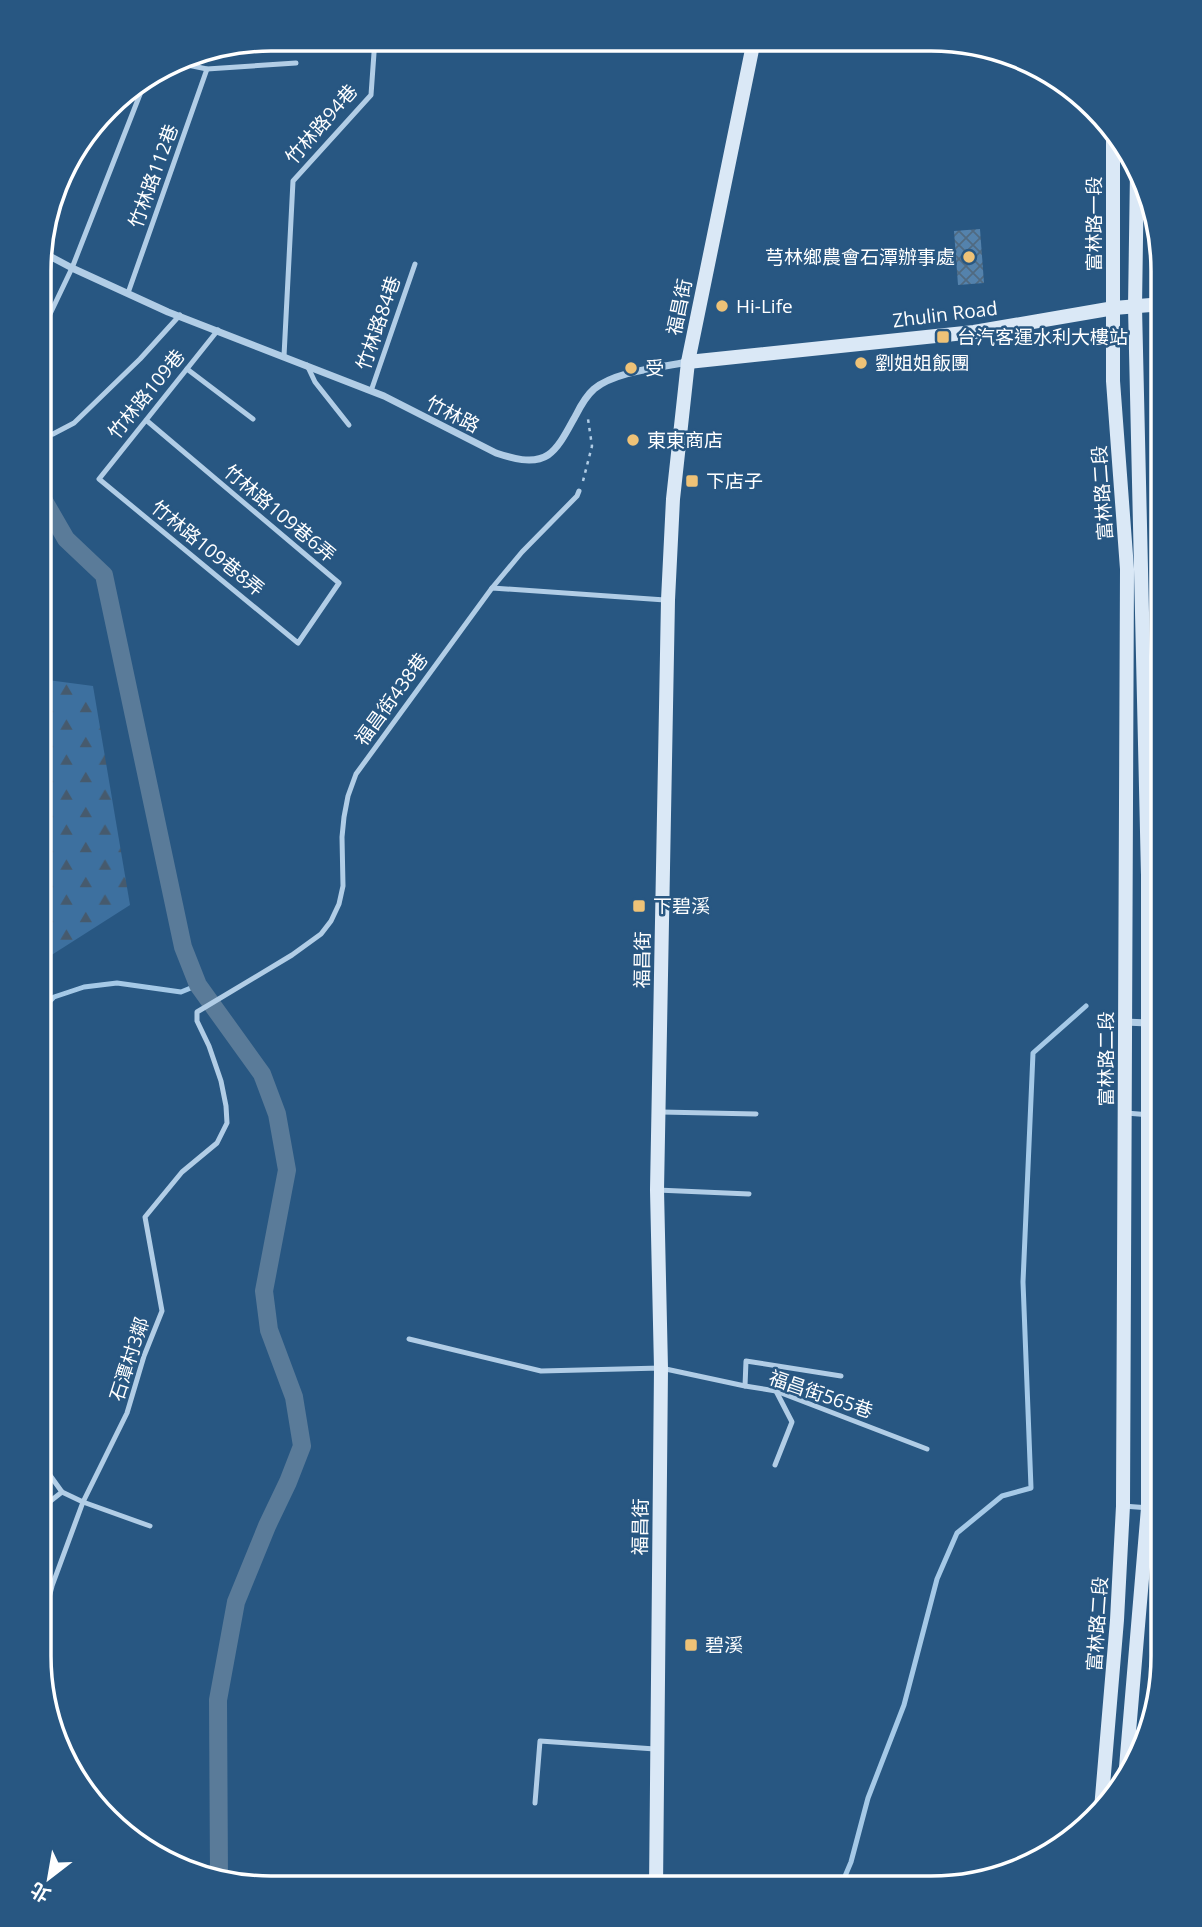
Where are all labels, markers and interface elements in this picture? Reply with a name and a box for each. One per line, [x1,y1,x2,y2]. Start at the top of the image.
street label: 竹林路94巷 [279,79,363,169]
street label: 竹林路112巷 [122,121,184,231]
street label: 富林路一段 [1081,176,1107,272]
place label: 芎林鄉農會石潭辦事處 [765,244,955,270]
marker: 芎林鄉農會石潭辦事處 [961,249,977,265]
street label: 竹林路84巷 [350,273,406,373]
street label: 福昌街 [660,276,698,338]
place label: Hi-Life [736,293,793,319]
street label: Zhulin Road [891,295,999,333]
marker: Hi-Life [714,298,730,314]
place label: 台汽客運水利大樓站 [957,324,1128,350]
marker: 台汽客運水利大樓站 [935,329,951,345]
street label: 竹林路109巷 [102,344,190,444]
place label: 劉姐姐飯團 [875,350,970,376]
place label: 受 [645,355,664,381]
marker: 劉姐姐飯團 [853,355,869,371]
marker: 受 [623,360,639,376]
street label: 竹林路 [422,389,484,439]
place label: 東東商店 [647,427,723,453]
marker: 東東商店 [625,432,641,448]
street label: 富林路二段 [1086,445,1118,541]
street label: 竹林路109巷6弄 [219,459,341,567]
place label: 下店子 [706,468,763,494]
marker: 下店子 [684,473,700,489]
street label: 竹林路109巷8弄 [146,494,270,602]
street label: 福昌街438巷 [349,647,433,751]
place label: 下碧溪 [653,893,710,919]
marker: 下碧溪 [631,898,647,914]
street label: 福昌街 [629,931,655,989]
street label: 富林路二段 [1093,1011,1119,1107]
street label: 石潭村3鄰 [103,1314,155,1404]
street label: 福昌街565巷 [765,1364,877,1424]
street label: 福昌街 [627,1498,653,1556]
street label: 富林路二段 [1081,1576,1113,1672]
place label: 碧溪 [705,1632,743,1658]
marker: 碧溪 [683,1637,699,1653]
north arrow [14,1843,84,1913]
text: 北 [25,1877,55,1909]

